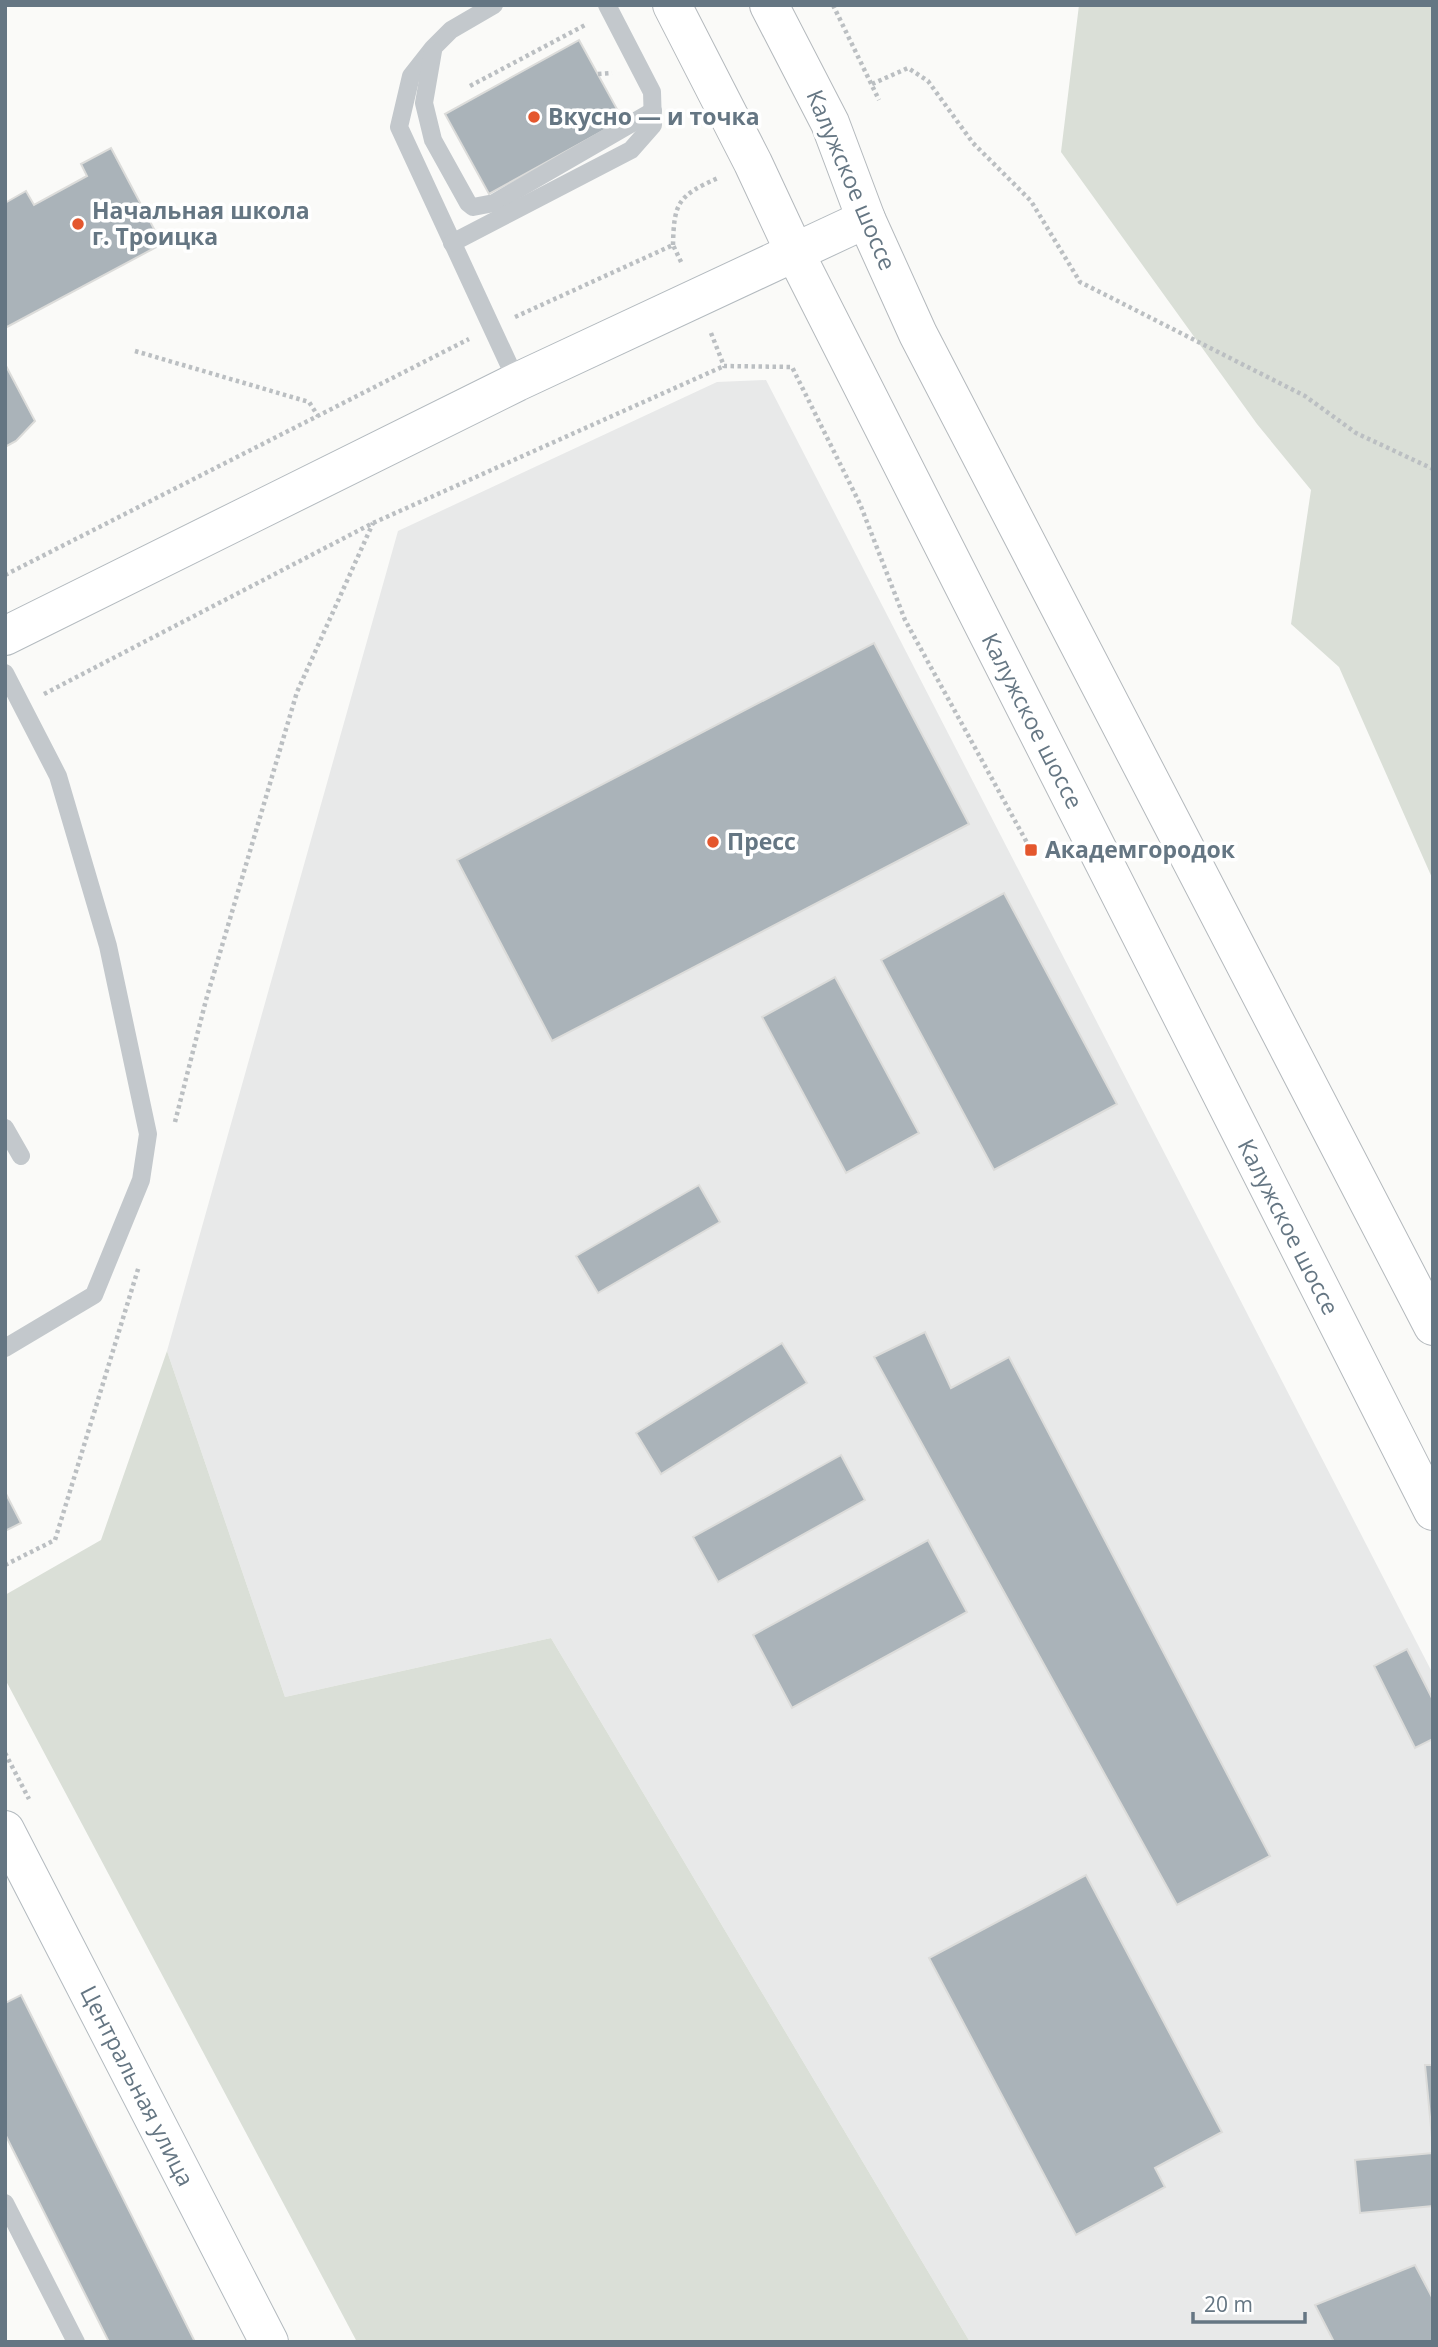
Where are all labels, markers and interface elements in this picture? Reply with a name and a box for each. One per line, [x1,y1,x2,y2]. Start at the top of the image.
street label: Калужское шоссе [799,84,904,275]
place label: Вкусно — и точка [548,100,760,132]
marker: Вкусно — и точка [526,109,542,125]
place label: Начальная школа г. Троицка [92,194,310,252]
marker: Начальная школа г. Троицка [70,216,86,232]
street label: Калужское шоссе [975,627,1091,814]
place label: Пресс [727,825,796,857]
place label: Академгородок [1045,833,1236,865]
marker: Пресс [705,834,721,850]
marker: Академгородок [1023,842,1039,858]
street label: Калужское шоссе [1231,1133,1347,1320]
street label: Центральная улица [73,1980,202,2191]
scale bar [1193,2280,1305,2324]
text: 20 m [1204,2290,1253,2318]

